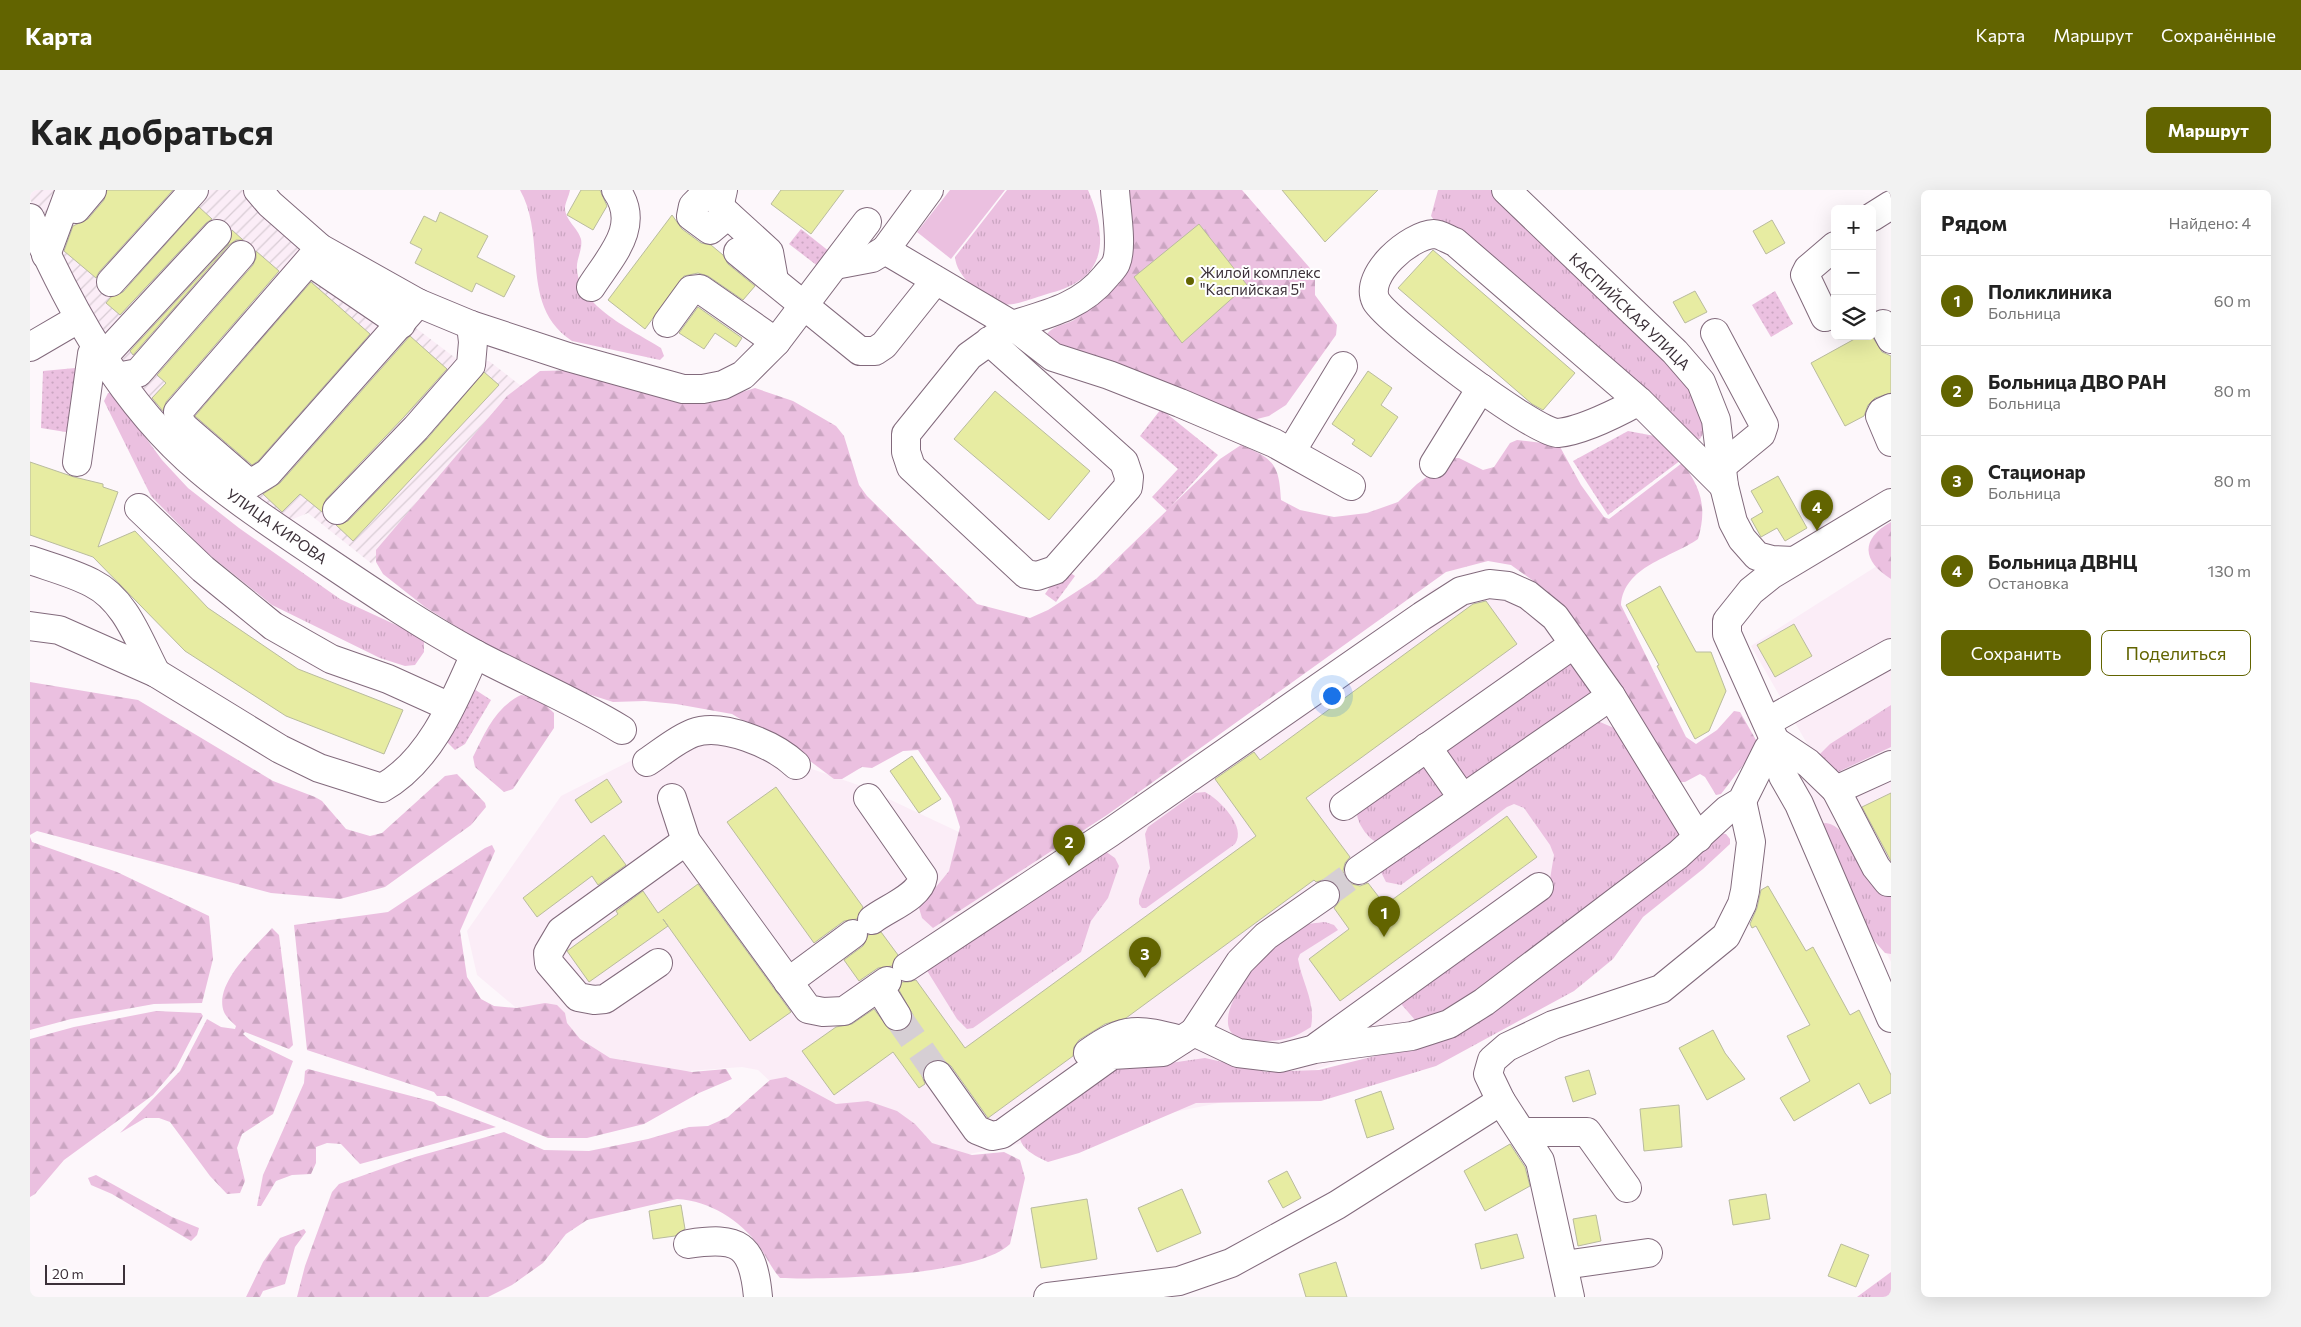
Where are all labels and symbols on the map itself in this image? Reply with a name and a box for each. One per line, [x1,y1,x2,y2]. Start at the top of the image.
street label: КАСПИЙСКАЯ УЛИЦА [1566,249,1694,373]
place label: Жилой комплекс "Каспийская 5" [1200,263,1321,298]
marker: Жилой комплекс "Каспийская 5" [1184,275,1196,287]
street label: УЛИЦА КИРОВА [223,484,331,568]
pin: 4 [1801,490,1833,531]
your location [1319,683,1345,709]
pin: 2 [1053,825,1085,866]
pin: 1 [1368,896,1400,937]
pin: 3 [1129,937,1161,978]
scale bar [45,1262,125,1285]

